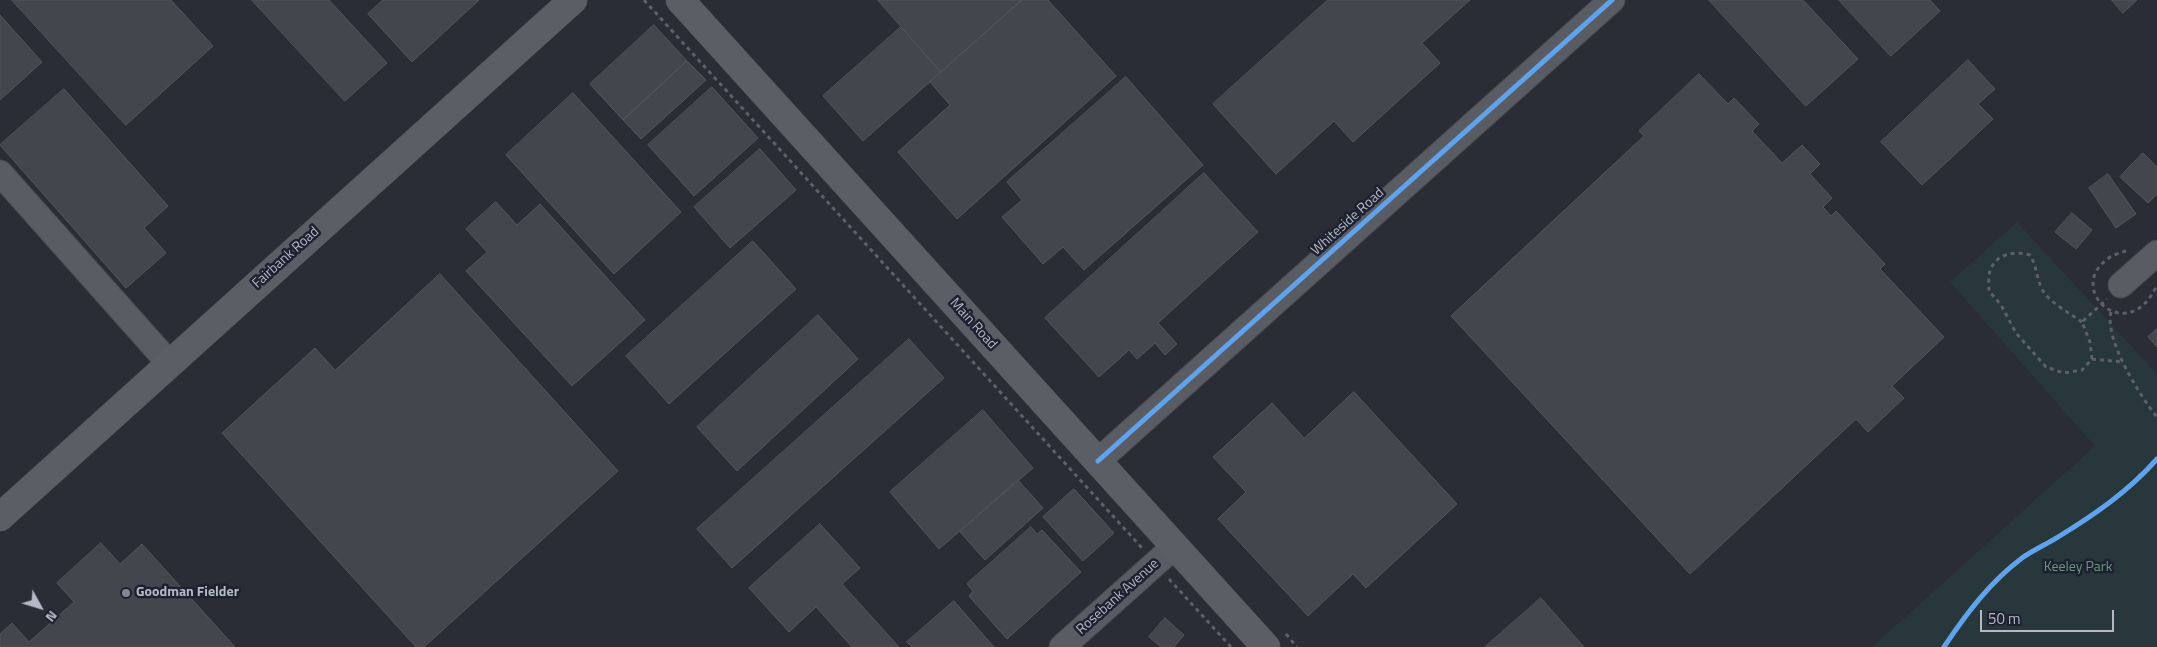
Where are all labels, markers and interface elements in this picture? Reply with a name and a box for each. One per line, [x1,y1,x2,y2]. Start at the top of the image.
street label: Whiteside Road [1308,185,1388,259]
street label: Fairbank Road [249,224,323,292]
street label: Main Road [946,295,1000,353]
street label: Rosebank Avenue [1073,556,1163,638]
park label: Keeley Park [2044,560,2112,576]
north arrow [15,582,65,632]
place label: Goodman Fielder [136,585,239,601]
marker: Goodman Fielder [120,587,132,599]
scale bar [1982,600,2116,632]
text: N [41,606,63,627]
text: 50 m [1988,607,2021,630]

